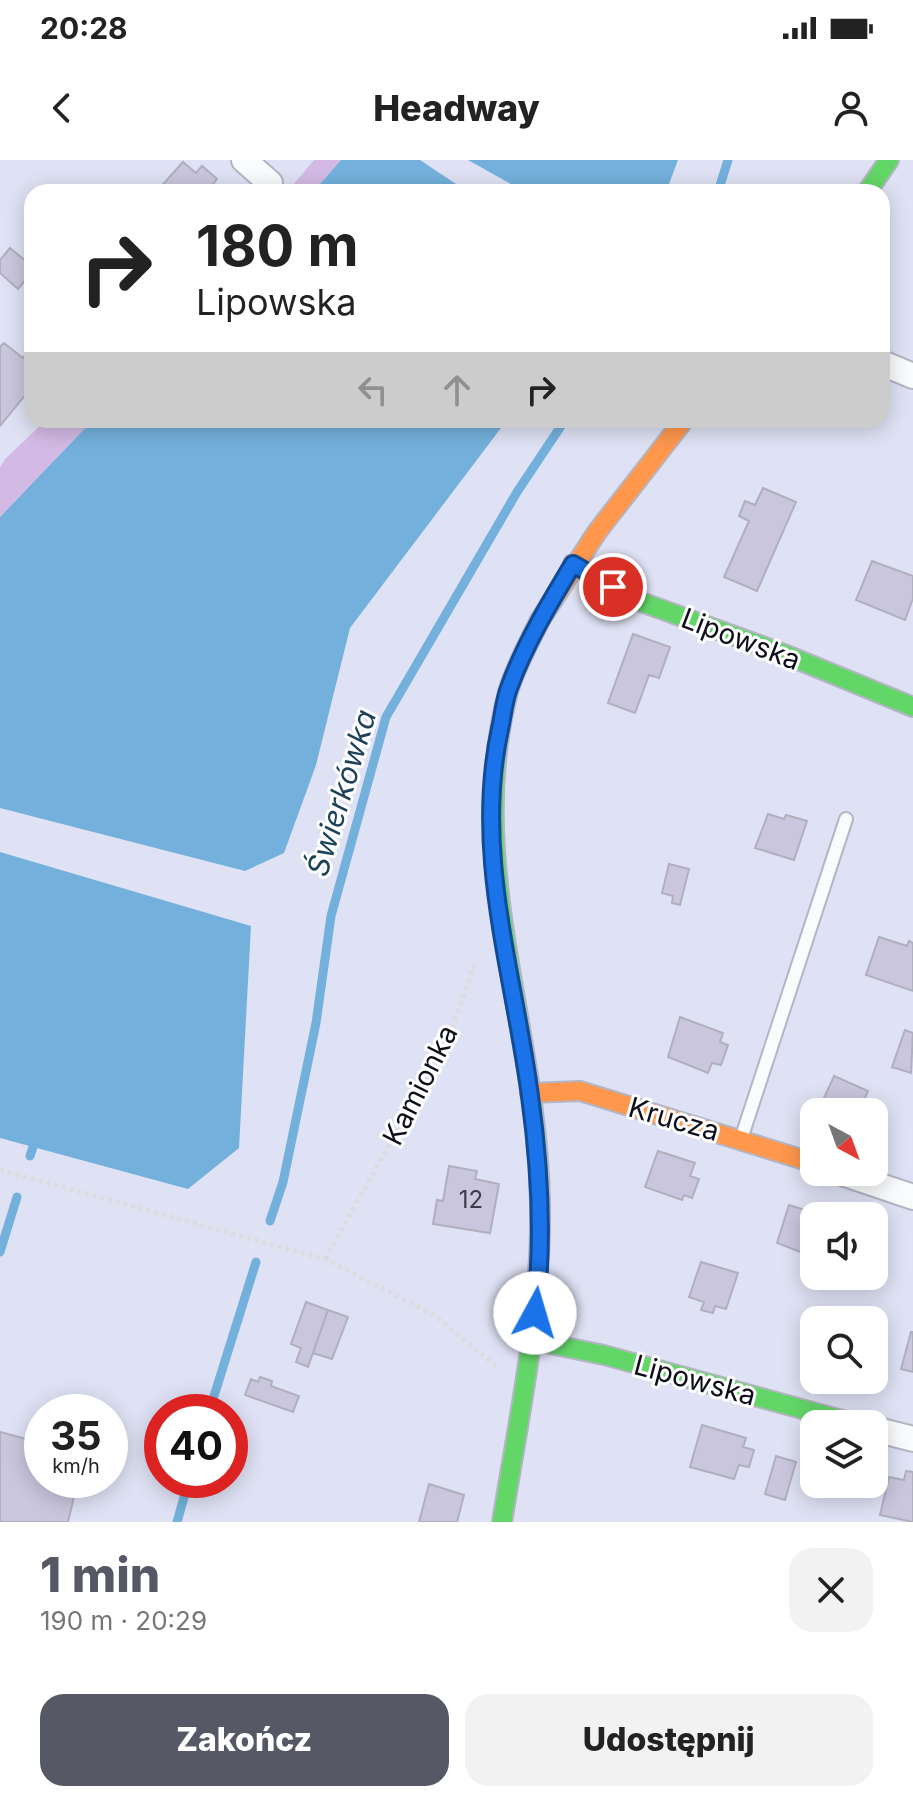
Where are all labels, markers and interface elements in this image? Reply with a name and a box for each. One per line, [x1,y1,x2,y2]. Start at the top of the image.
text: 20:28 [40,10,128,46]
icon: back [40,86,84,130]
text: Headway [373,86,540,130]
icon: person [829,86,873,130]
text: 180 m [196,212,359,280]
icon: right [64,216,168,320]
text: Lipowska [196,280,357,324]
icon: left [351,368,395,412]
icon: ahead [435,368,479,412]
icon: right [519,368,563,412]
pin [579,553,647,621]
icon: arrive [591,565,635,609]
street label: Lipowska [677,601,805,677]
water label: Świerkówka [299,705,383,880]
street label: Kamionka [375,1019,465,1151]
street label: Krucza [625,1090,723,1148]
north arrow [800,1098,888,1186]
map controls [800,1098,888,1498]
house number: 12 [459,1185,483,1214]
button: sound [800,1202,888,1290]
position arrow [493,1271,577,1355]
button: search [800,1306,888,1394]
street label: Lipowska [630,1347,760,1413]
speed limit sign: 40 [144,1394,248,1498]
button: layers [800,1410,888,1498]
text: 35 [50,1411,102,1460]
text: km/h [52,1454,100,1478]
text: 1 min [40,1545,160,1604]
button: close [789,1548,873,1632]
text: 190 m · 20:29 [40,1605,207,1636]
button: Zakończ [40,1694,449,1786]
button: Udostępnij [465,1694,873,1786]

